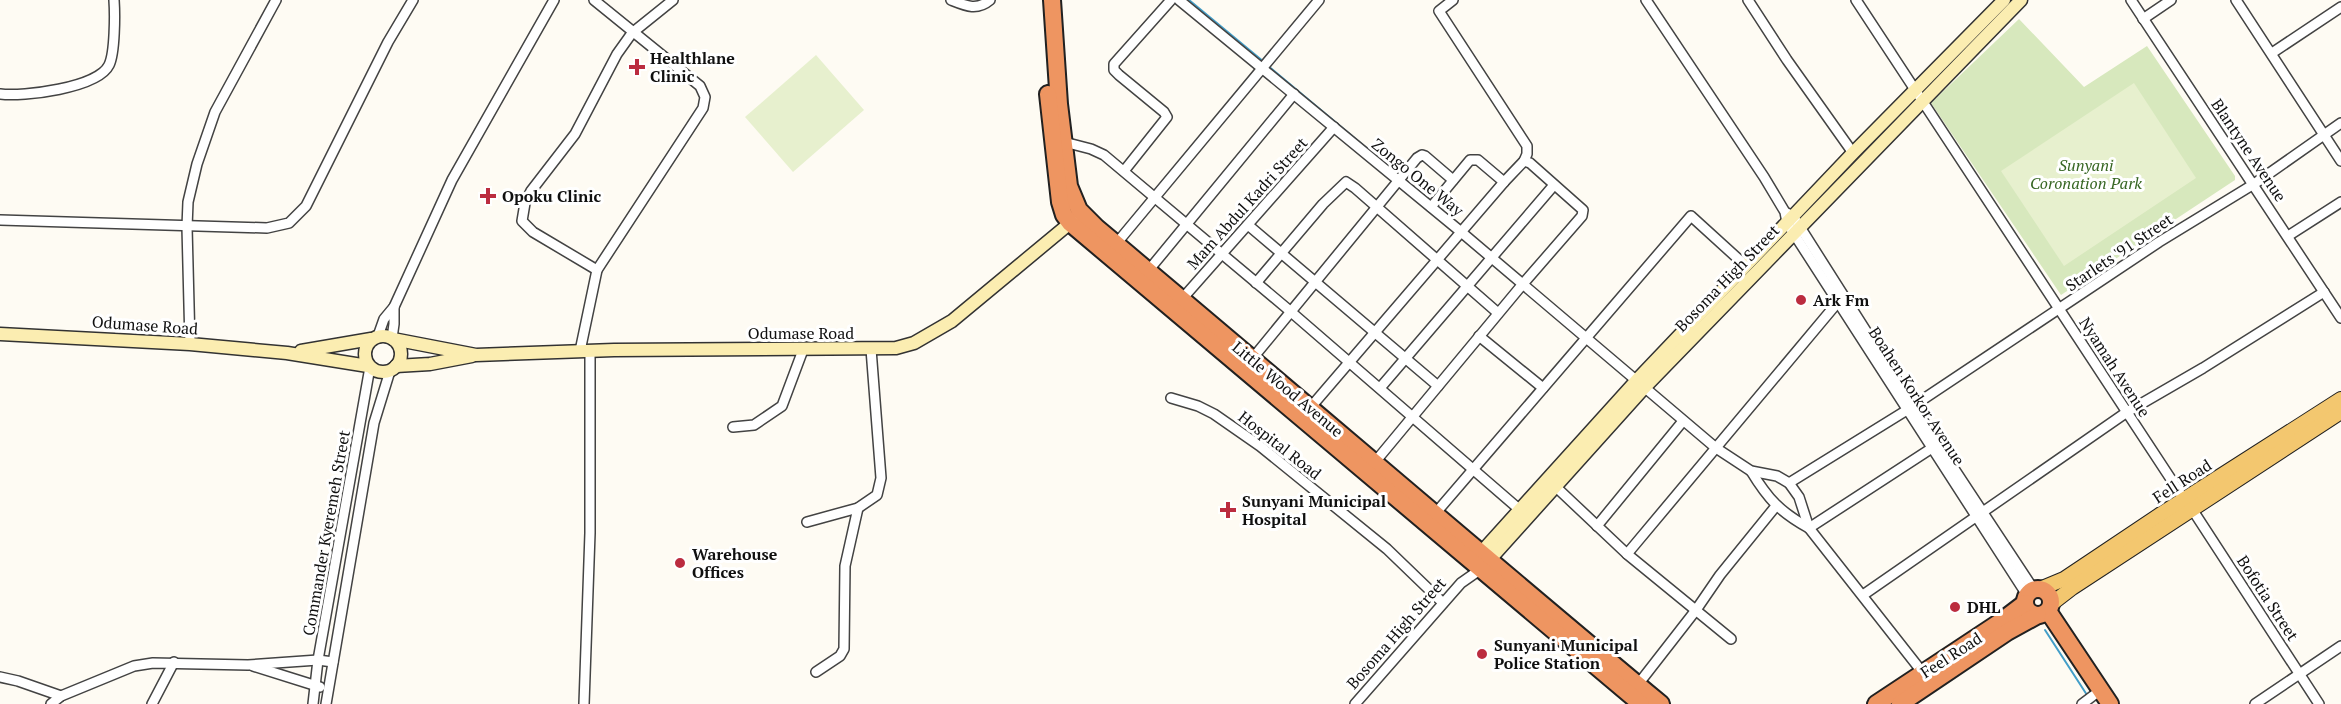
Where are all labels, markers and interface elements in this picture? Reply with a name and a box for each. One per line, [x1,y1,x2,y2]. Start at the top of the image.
place label: Healthlane Clinic [650,47,735,87]
marker: Healthlane Clinic [628,58,646,76]
street label: Blantyne Avenue [2206,94,2292,206]
street label: Mam Abdul Kadri Street [1182,132,1312,274]
street label: Zongo One Way [1367,133,1469,221]
park label: Sunyani Coronation Park [2030,154,2142,194]
place label: Opoku Clinic [502,185,602,207]
marker: Opoku Clinic [479,187,497,205]
street label: Starlets '91 Street [2061,208,2177,296]
street label: Bosoma High Street [1670,220,1784,336]
place label: Ark Fm [1813,289,1869,311]
marker: Ark Fm [1794,293,1808,307]
street label: Odumase Road [91,310,199,340]
street label: Nyamah Avenue [2074,313,2156,421]
street label: Odumase Road [748,322,854,344]
street label: Boahen Korkor Avenue [1864,322,1970,470]
street label: Little Wood Avenue [1228,336,1348,442]
street label: Hospital Road [1234,406,1326,484]
street label: Commander Kyeremeh Street [297,429,355,637]
street label: Fell Road [2148,454,2216,508]
place label: Sunyani Municipal Hospital [1242,490,1386,530]
marker: Sunyani Municipal Hospital [1219,501,1237,519]
place label: Warehouse Offices [692,543,778,583]
street label: Bofotia Street [2232,551,2304,645]
marker: Warehouse Offices [673,556,687,570]
street label: Bosoma High Street [1341,572,1451,693]
place label: DHL [1967,596,2001,618]
marker: DHL [1948,600,1962,614]
street label: Feel Road [1916,627,1986,683]
place label: Sunyani Municipal Police Station [1494,634,1638,674]
marker: Sunyani Municipal Police Station [1475,647,1489,661]

